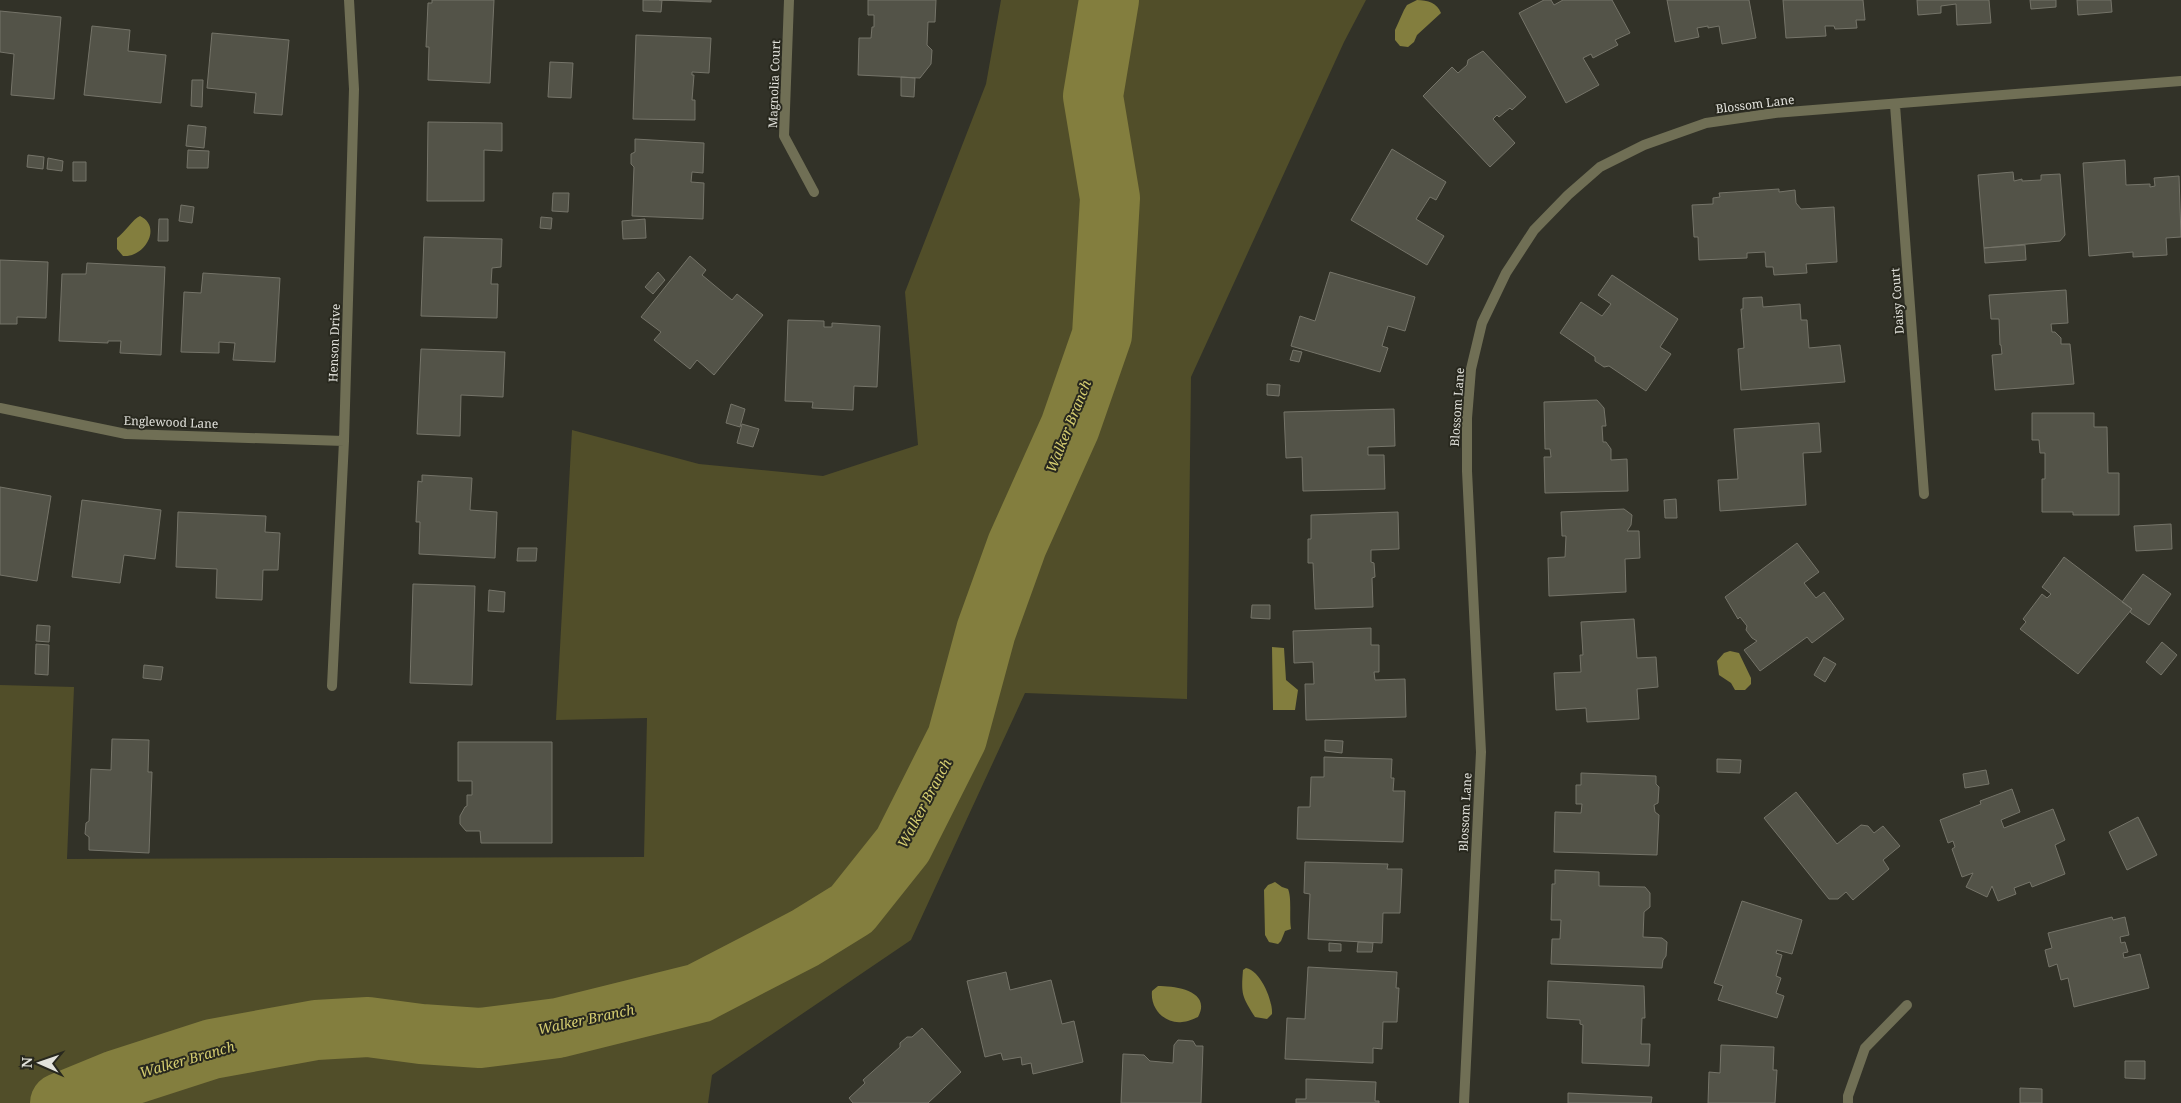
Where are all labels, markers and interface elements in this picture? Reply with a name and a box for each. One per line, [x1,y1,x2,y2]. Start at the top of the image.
street label: Magnolia Court [764,40,784,128]
street label: Blossom Lane [1715,91,1795,117]
street label: Daisy Court [1886,267,1908,335]
street label: Henson Drive [324,303,344,383]
street label: Blossom Lane [1446,367,1468,447]
water label: Walker Branch [1041,376,1095,475]
street label: Englewood Lane [123,412,219,432]
water label: Walker Branch [893,755,956,851]
street label: Blossom Lane [1454,772,1476,852]
water label: Walker Branch [536,999,637,1039]
water label: Walker Branch [137,1036,237,1082]
north arrow [15,1038,65,1088]
text: N [17,1057,36,1068]

